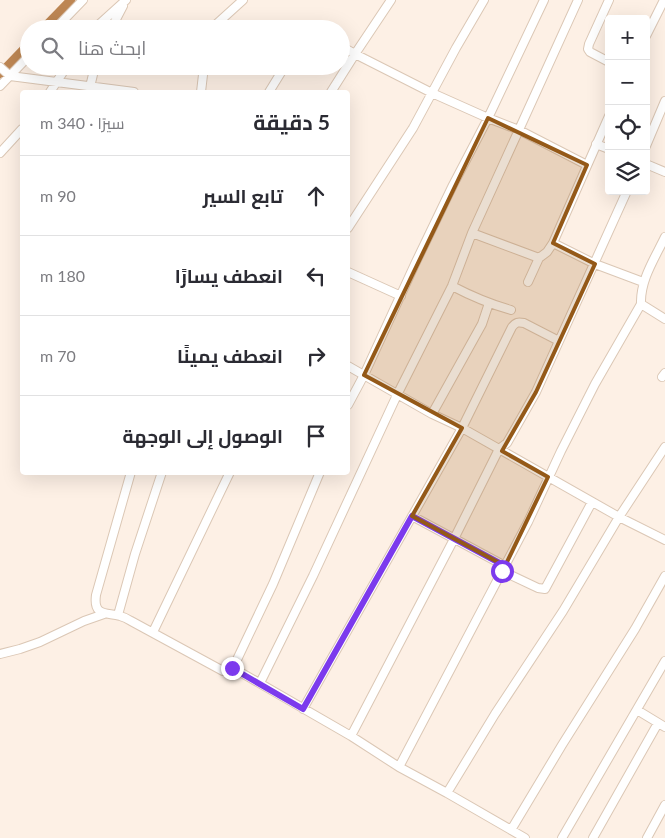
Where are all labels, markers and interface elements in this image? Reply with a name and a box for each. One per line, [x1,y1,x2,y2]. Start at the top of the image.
map controls [605,15,650,195]
button: + [605,15,650,60]
search box [20,20,350,75]
icon: search [38,34,66,62]
text: ابحث هنا [78,36,146,59]
button: − [605,60,650,105]
button: locate [605,105,650,150]
text: 5 دقيقة [253,109,330,134]
text: سيرًا · 340 m [40,113,125,132]
button: layers [605,150,650,195]
icon: ahead [302,182,330,210]
text: تابع السير [203,184,283,207]
text: 90 m [40,186,76,205]
icon: left [302,262,330,290]
text: انعطف يسارًا [175,264,283,287]
text: 180 m [40,266,85,285]
icon: right [302,342,330,370]
text: انعطف يمينًا [177,344,283,367]
text: 70 m [40,346,76,365]
icon: arrive [302,422,330,450]
text: الوصول إلى الوجهة [122,424,283,447]
route start [491,560,514,583]
route end [221,657,244,680]

